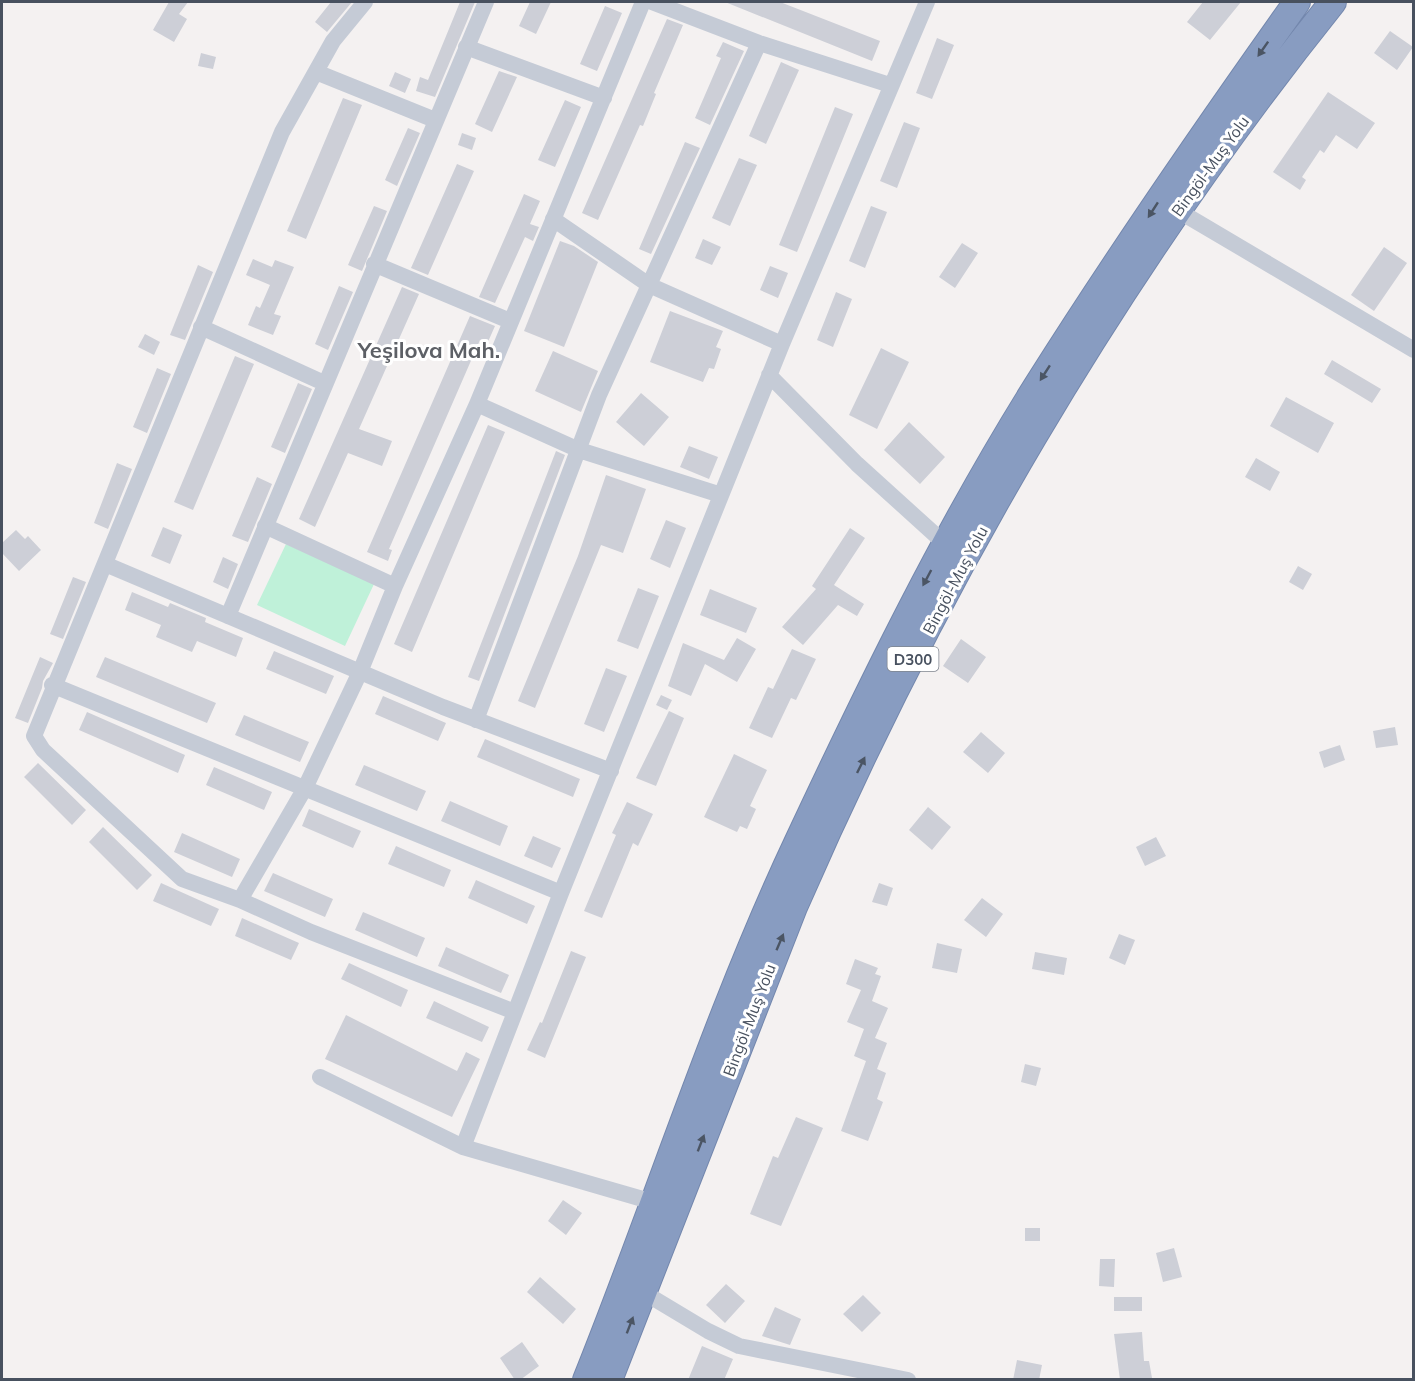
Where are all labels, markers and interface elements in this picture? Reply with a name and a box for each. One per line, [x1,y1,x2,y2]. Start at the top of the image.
one-way arrow [1257,41,1269,57]
street label: Bingöl-Muş Yolu [1167,112,1253,220]
one-way arrow [1147,202,1159,218]
district label: Yeşilova Mah. [357,336,500,364]
one-way arrow [1040,365,1051,381]
street label: Bingöl-Muş Yolu [918,523,992,637]
one-way arrow [922,570,932,587]
road number: D300 [888,647,938,671]
one-way arrow [856,756,866,773]
one-way arrow [776,933,785,951]
street label: Bingöl-Muş Yolu [718,961,780,1079]
one-way arrow [697,1134,706,1152]
one-way arrow [626,1316,636,1334]

